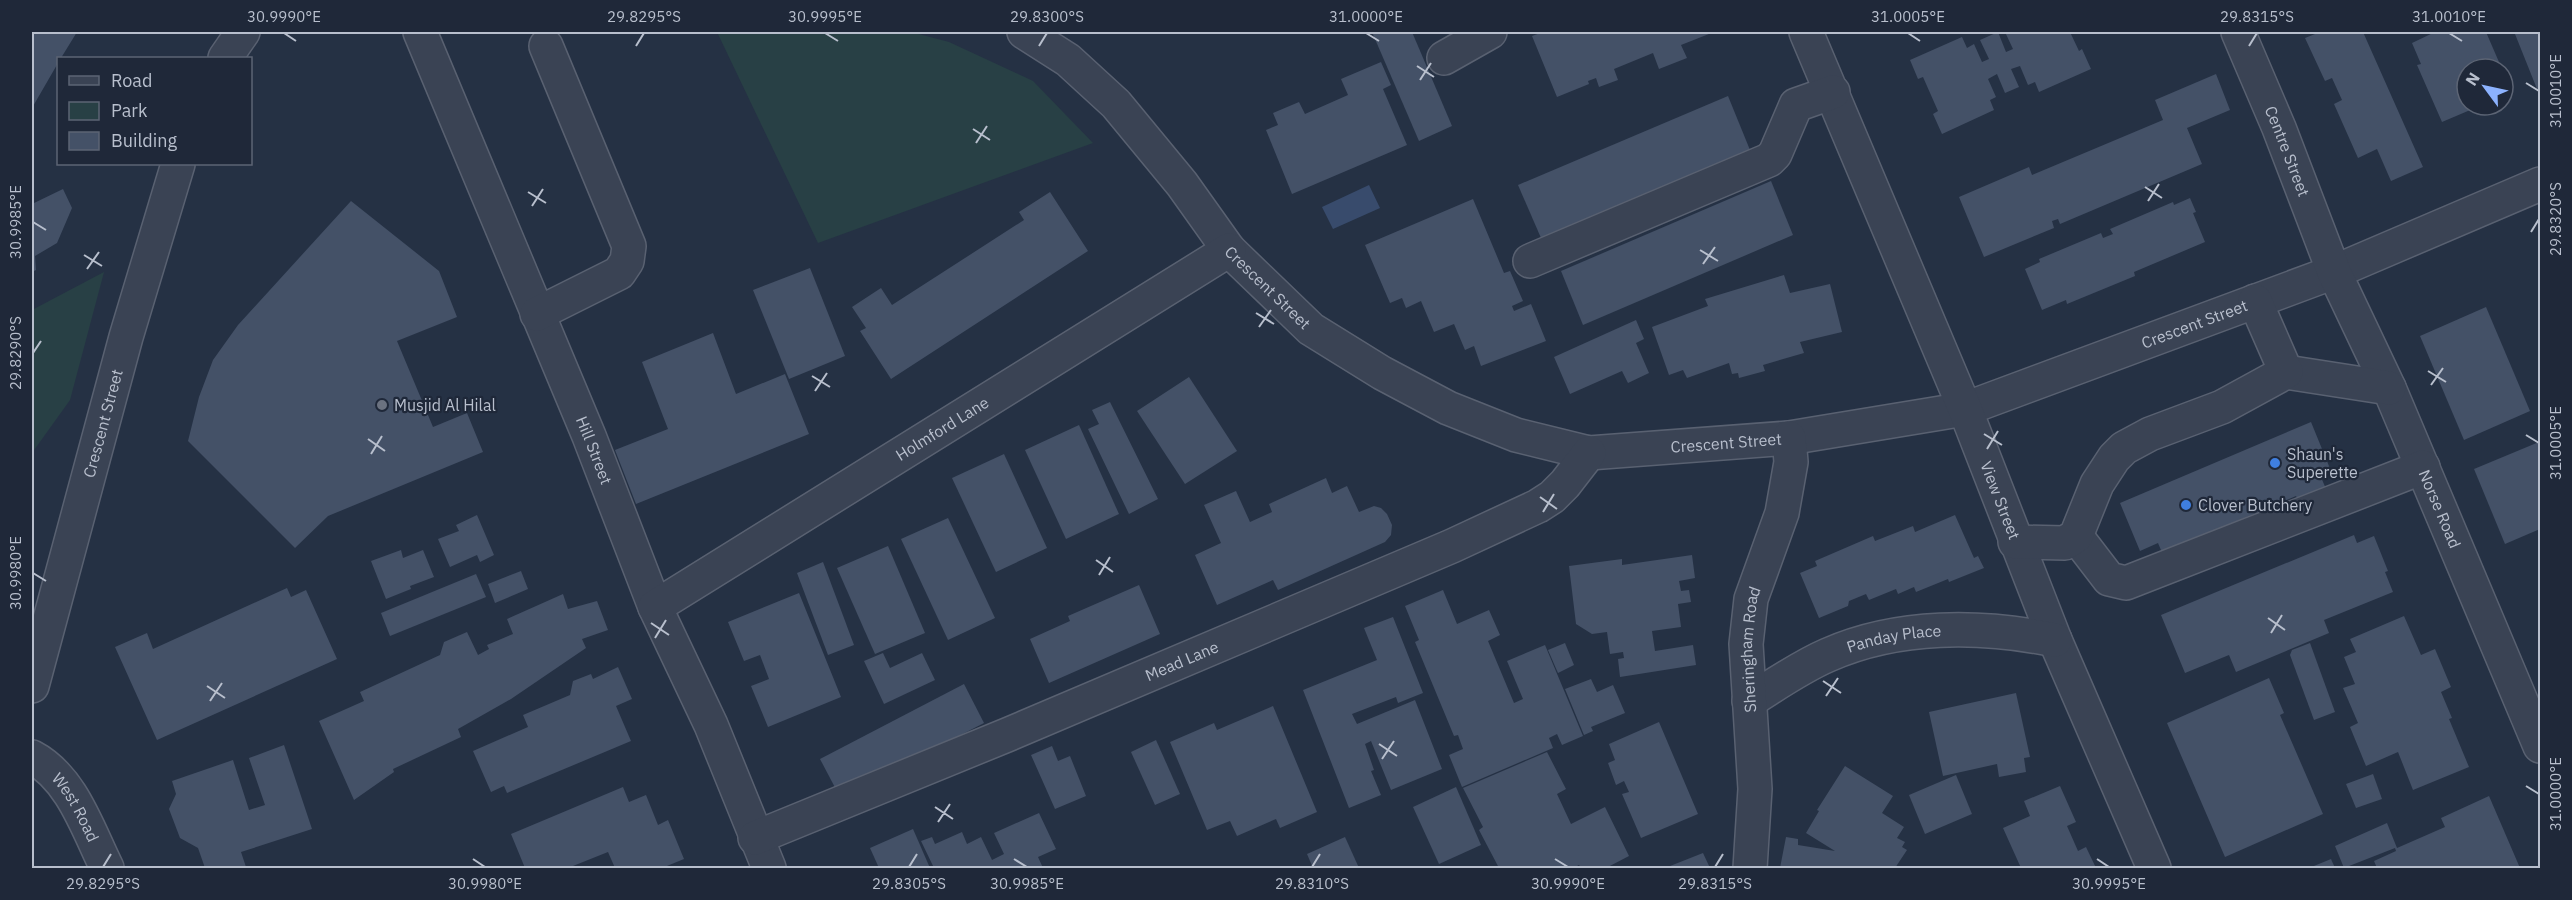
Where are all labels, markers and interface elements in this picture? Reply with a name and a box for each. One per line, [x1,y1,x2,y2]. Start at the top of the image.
text: 30.9990°E [247,7,321,26]
text: 29.8295°S [607,7,681,26]
text: 30.9995°E [788,7,862,26]
text: 29.8300°S [1010,7,1084,26]
text: 31.0000°E [1329,7,1403,26]
text: 31.0005°E [1871,7,1945,26]
text: 29.8315°S [2220,7,2294,26]
text: 31.0010°E [2412,7,2486,26]
text: 31.0010°E [2546,54,2565,128]
legend [57,57,252,165]
north arrow [2455,57,2515,117]
text: Road [111,69,152,92]
text: N [2461,69,2484,89]
text: Park [111,99,148,122]
street label: Centre Street [2261,103,2314,199]
text: Building [111,129,178,152]
text: 29.8320°S [2546,182,2565,256]
text: 30.9985°E [6,185,25,259]
street label: Crescent Street [1221,242,1315,333]
street label: Crescent Street [2139,295,2250,353]
text: 29.8290°S [6,316,25,390]
street label: Crescent Street [79,367,127,480]
street label: Holmford Lane [892,392,992,465]
place label: Musjid Al Hilal [394,395,496,415]
marker: Musjid Al Hilal [375,398,389,412]
text: 31.0005°E [2546,406,2565,480]
street label: Hill Street [572,413,617,487]
street label: Crescent Street [1670,429,1783,457]
place label: Shaun's Superette [2287,444,2358,482]
marker: Shaun's Superette [2268,456,2282,470]
street label: View Street [1976,458,2025,542]
street label: Norse Road [2415,467,2465,551]
place label: Clover Butchery [2198,495,2312,515]
marker: Clover Butchery [2179,498,2193,512]
text: 30.9980°E [6,536,25,610]
street label: Sheringham Road [1736,584,1765,713]
street label: Panday Place [1844,620,1942,657]
street label: Mead Lane [1142,636,1222,685]
text: 31.0000°E [2546,757,2565,831]
street label: West Road [48,769,103,845]
text: 29.8295°S [66,874,140,893]
text: 30.9980°E [448,874,522,893]
text: 29.8305°S [872,874,946,893]
text: 30.9985°E [990,874,1064,893]
text: 29.8310°S [1275,874,1349,893]
text: 30.9990°E [1531,874,1605,893]
text: 29.8315°S [1678,874,1752,893]
text: 30.9995°E [2072,874,2146,893]

